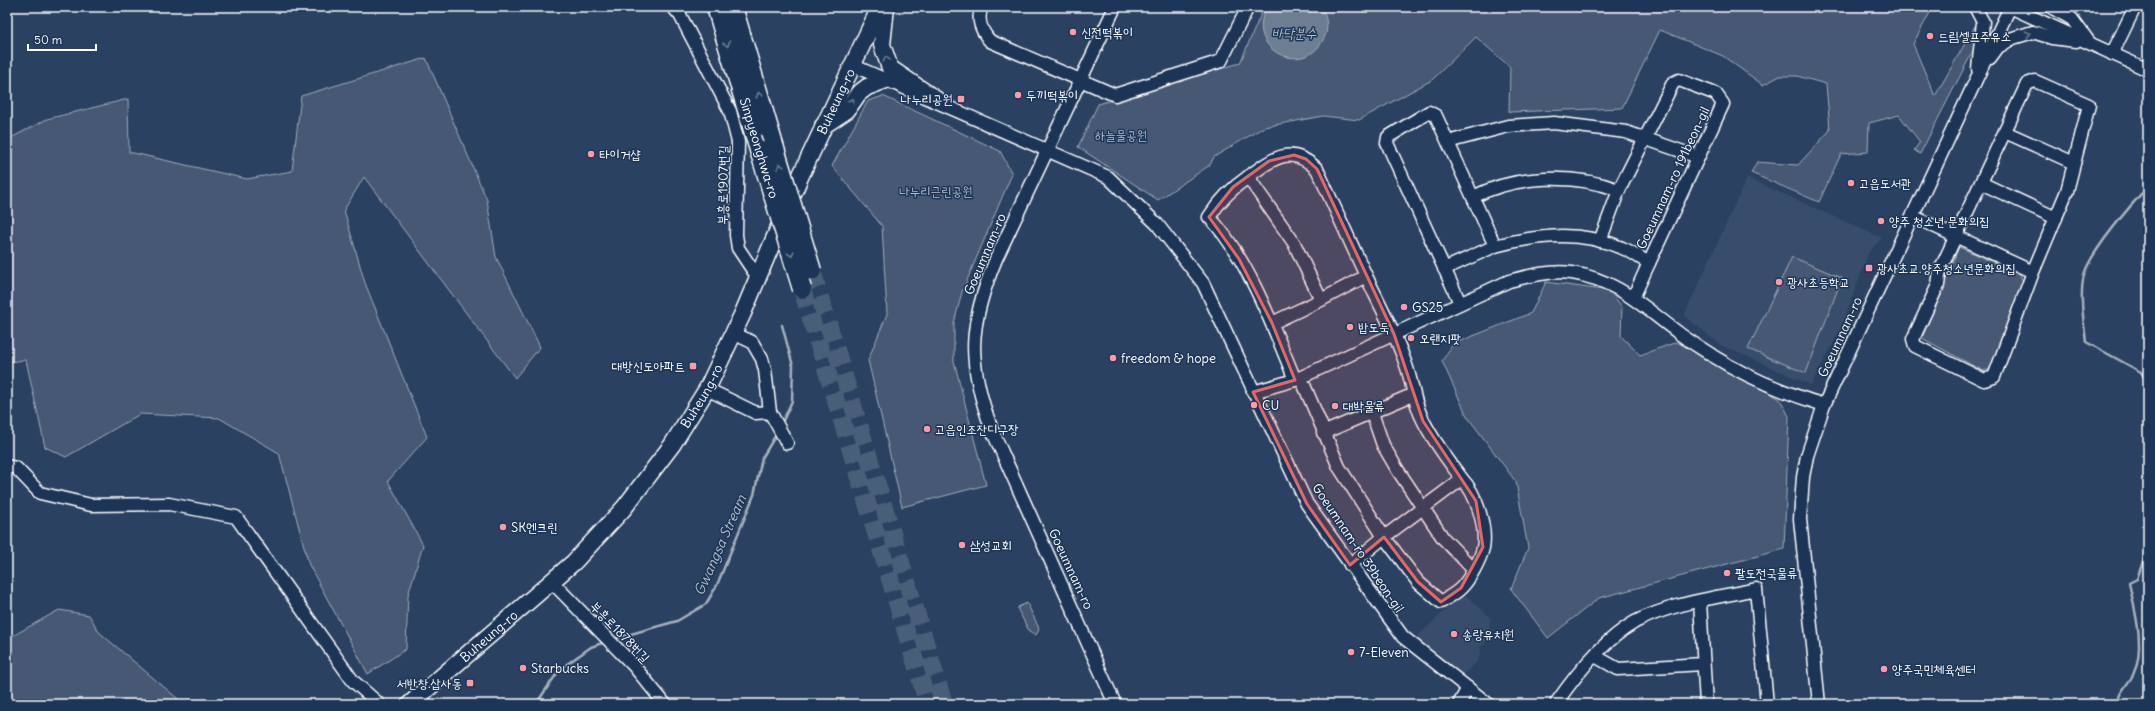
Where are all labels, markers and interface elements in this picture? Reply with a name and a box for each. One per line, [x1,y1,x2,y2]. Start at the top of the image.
place label: 신전떡볶이 [1081,24,1133,41]
water label: 바닥분수 [1271,24,1317,42]
scale bar [28,26,96,52]
marker: 신전떡볶이 [1068,27,1078,37]
place label: 드림셀프주유소 [1938,28,2011,45]
one-way arrow [2024,30,2031,39]
marker: 드림셀프주유소 [1925,31,1935,41]
text: 50 m [34,32,63,47]
one-way arrow [722,41,731,48]
one-way arrow [882,56,891,63]
street label: Buheung-ro [813,66,858,137]
place label: 두끼떡볶이 [1026,87,1078,104]
marker: 두끼떡볶이 [1013,90,1023,100]
one-way arrow [755,91,764,98]
place label: 나누리공원 [901,91,953,108]
marker: 나누리공원 [956,94,966,104]
street label: Sinpyeonghwa-ro [736,96,782,200]
one-way arrow [848,98,855,105]
street label: Goeumnam-ro 191beon-gil [1632,104,1714,252]
park label: 하늘물공원 [1095,127,1147,144]
street label: 부흥로1907번길 [714,145,732,225]
place label: 타이거샵 [599,146,641,163]
marker: 타이거샵 [586,149,596,159]
one-way arrow [776,163,785,170]
place label: 고읍도서관 [1859,175,1911,192]
marker: 고읍도서관 [1846,178,1856,188]
park label: 나누리근린공원 [899,183,973,200]
street label: Goeumnam-ro [960,211,1010,297]
place label: 양주 청소년 문화의집 [1889,213,1989,230]
marker: 양주 청소년 문화의집 [1876,216,1886,226]
one-way arrow [786,250,795,257]
place label: 광사초교.양주청소년문화의집 [1877,260,2016,277]
marker: 광사초교.양주청소년문화의집 [1864,263,1874,273]
place label: 광사초등학교 [1787,274,1850,291]
marker: 광사초등학교 [1774,277,1784,287]
street label: Goeumnam-ro [1814,294,1866,380]
place label: GS25 [1412,299,1443,316]
marker: GS25 [1399,302,1409,312]
place label: 밥도둑 [1358,319,1389,336]
marker: 밥도둑 [1345,322,1355,332]
place label: 오랜지팟 [1419,330,1461,347]
marker: 오랜지팟 [1406,333,1416,343]
place label: freedom & hope [1121,350,1216,367]
marker: freedom & hope [1108,353,1118,363]
place label: 대방신도아파트 [612,358,685,375]
street label: Buheung-ro [676,361,726,431]
marker: 대방신도아파트 [688,361,698,371]
place label: CU [1262,397,1279,414]
place label: 대박물류 [1343,398,1385,415]
marker: CU [1249,400,1259,410]
marker: 대박물류 [1330,401,1340,411]
place label: 고읍인조잔디구장 [935,421,1019,438]
marker: 고읍인조잔디구장 [922,424,932,434]
street label: Goeumnam-ro 39beon-gil [1308,480,1408,616]
water label: Gwangsa Stream [690,491,750,598]
place label: SK엔크린 [511,519,558,536]
marker: SK엔크린 [498,522,508,532]
street label: Goeumnam-ro [1045,526,1097,612]
place label: 삼성교회 [970,537,1012,554]
marker: 삼성교회 [957,540,967,550]
place label: 팔도전국물류 [1735,565,1798,582]
marker: 팔도전국물류 [1722,568,1732,578]
street label: 부흥로1878번길 [587,598,653,666]
street label: Buheung-ro [456,606,521,666]
place label: 송랑유치원 [1462,626,1514,643]
marker: 송랑유치원 [1449,629,1459,639]
place label: 7-Eleven [1359,644,1409,661]
marker: 7-Eleven [1346,647,1356,657]
place label: Starbucks [531,660,589,677]
place label: 양주국민체육센터 [1892,661,1976,678]
marker: Starbucks [518,663,528,673]
marker: 양주국민체육센터 [1879,664,1889,674]
place label: 서반창.삽사동 [397,675,462,692]
marker: 서반창.삽사동 [465,678,475,688]

